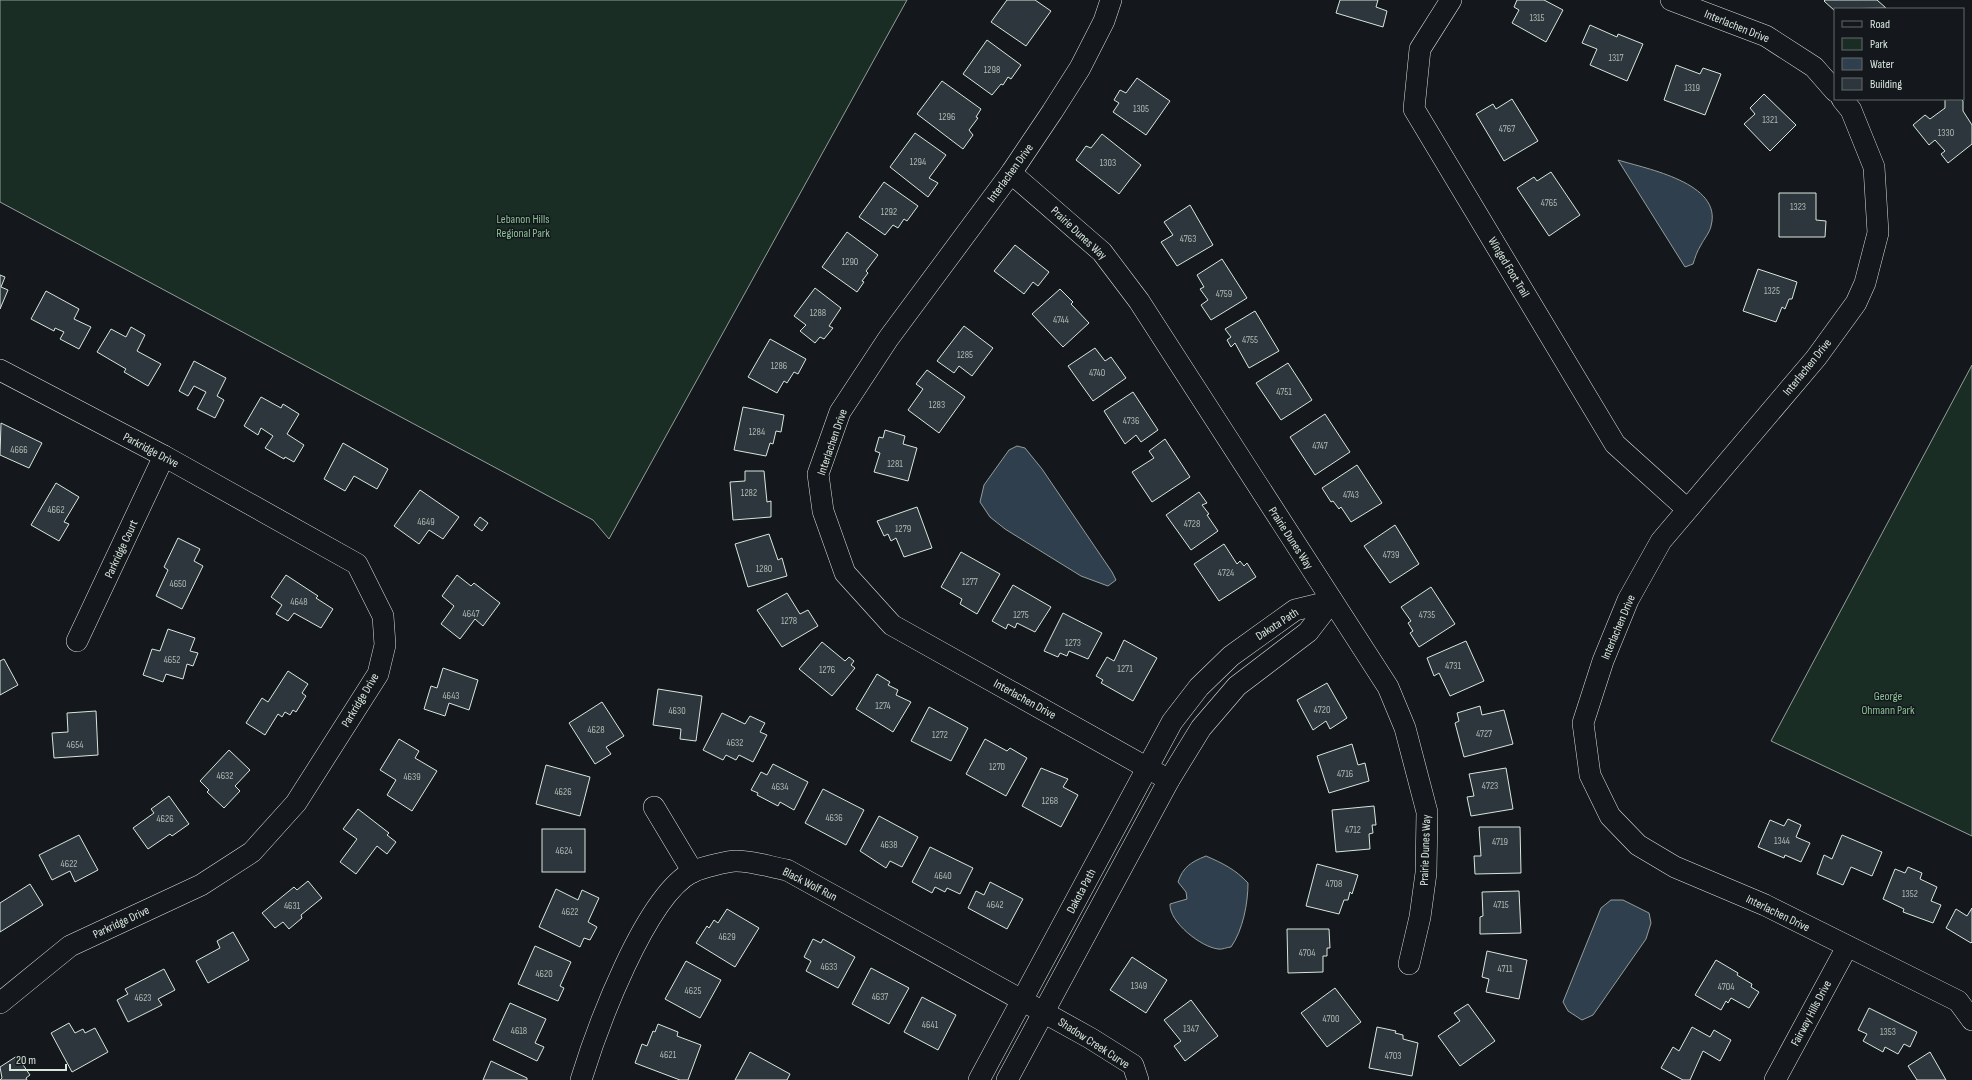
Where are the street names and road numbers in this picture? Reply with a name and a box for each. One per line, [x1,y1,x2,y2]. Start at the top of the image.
street label: Interlachen Drive [1702,7,1772,46]
street label: Interlachen Drive [984,141,1037,206]
street label: Prairie Dunes Way [1047,204,1110,263]
street label: Winged Foot Trail [1485,234,1532,300]
street label: Interlachen Drive [1780,336,1835,399]
street label: Interlachen Drive [814,407,851,477]
street label: Parkridge Drive [120,430,181,471]
street label: Prairie Dunes Way [1265,504,1316,573]
street label: Parkridge Court [101,517,142,581]
street label: Interlachen Drive [1598,592,1639,662]
street label: Dakota Path [1253,605,1302,644]
street label: Parkridge Drive [338,670,383,730]
street label: Interlachen Drive [991,676,1059,723]
street label: Prairie Dunes Way [1417,814,1434,886]
street label: Black Wolf Run [780,864,840,905]
street label: Dakota Path [1063,866,1099,916]
street label: Interlachen Drive [1743,892,1812,935]
street label: Parkridge Drive [91,903,152,942]
street label: Fairway Hills Drive [1788,978,1835,1049]
street label: Shadow Creek Curve [1055,1015,1132,1072]

